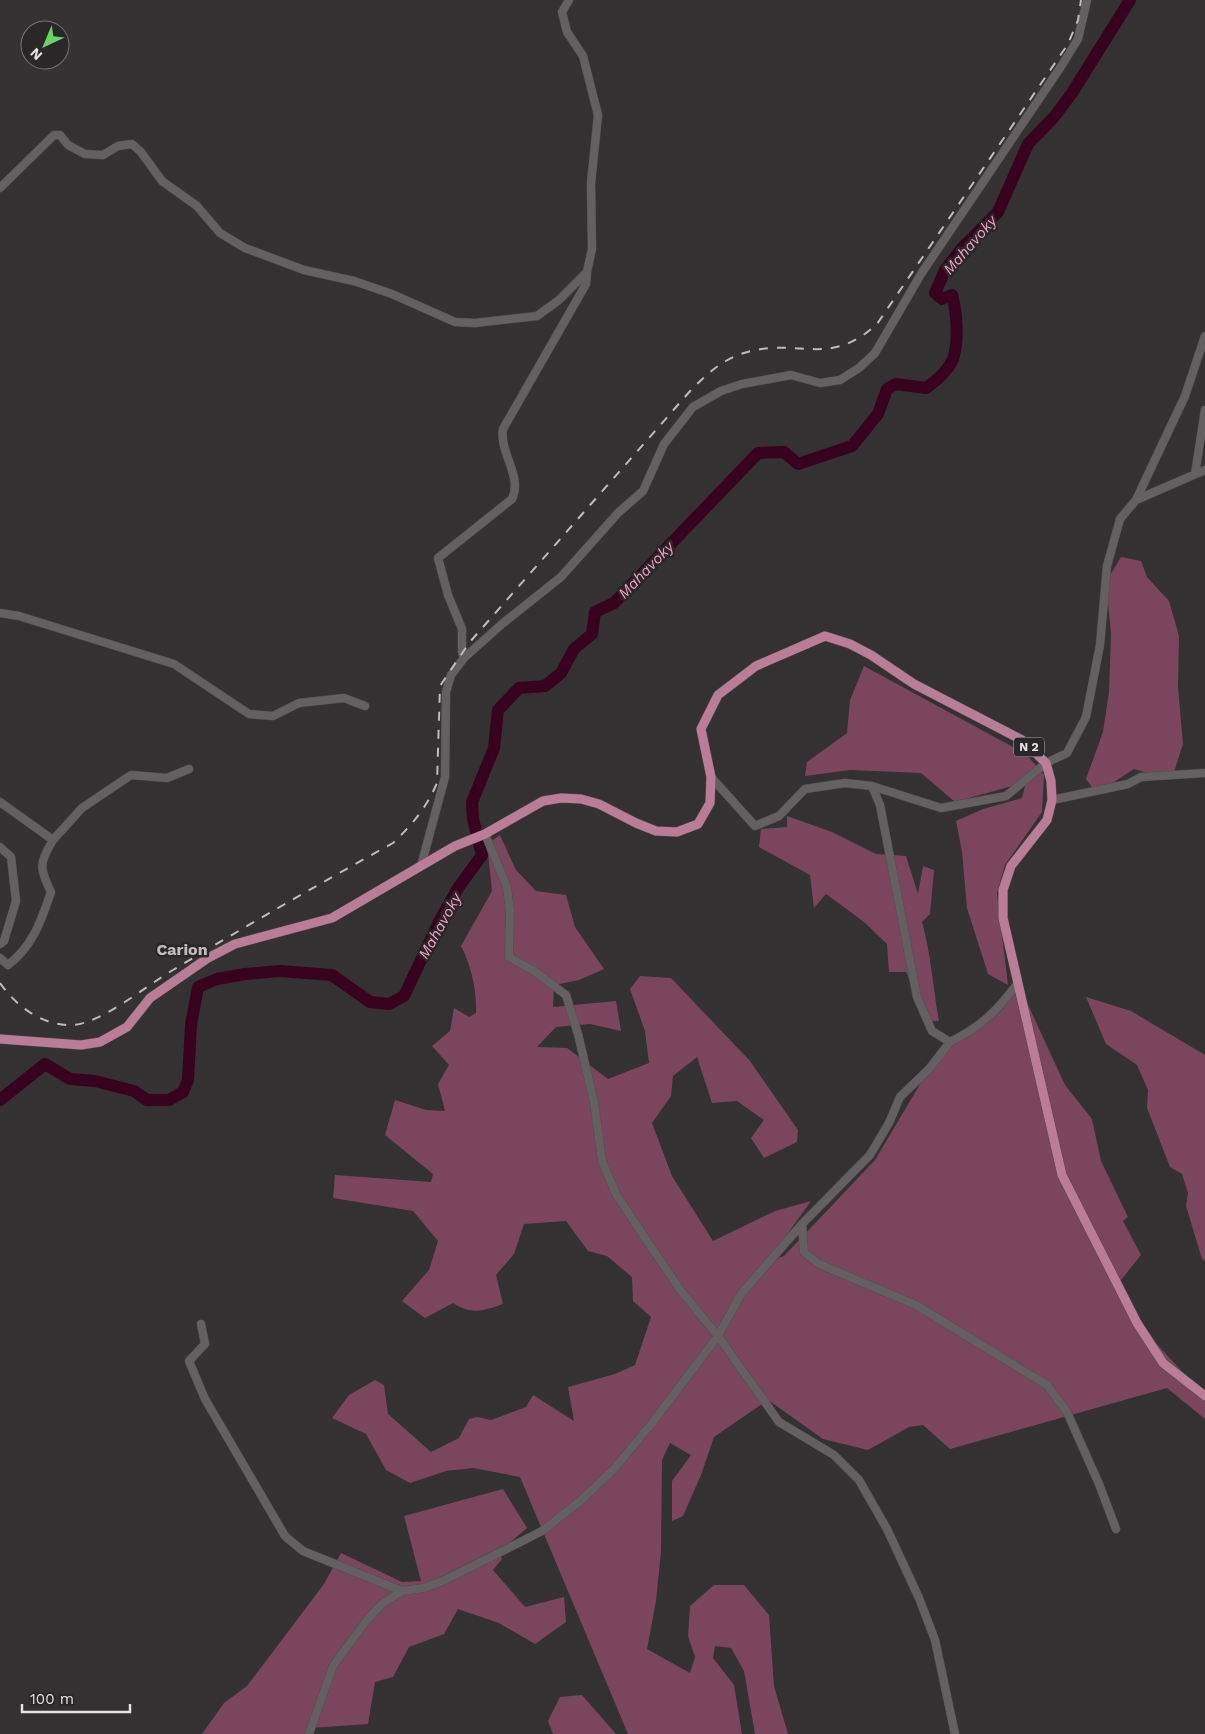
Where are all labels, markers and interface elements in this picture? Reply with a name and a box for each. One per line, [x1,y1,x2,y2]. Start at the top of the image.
north arrow [20,20,70,70]
text: N [27,45,45,64]
water label: Mahavoky [940,211,1001,278]
water label: Mahavoky [614,537,679,602]
road number: N 2 [1014,738,1044,756]
water label: Mahavoky [415,889,466,962]
district label: Carion [156,940,208,959]
scale bar [22,1682,130,1714]
text: 100 m [30,1690,74,1708]

